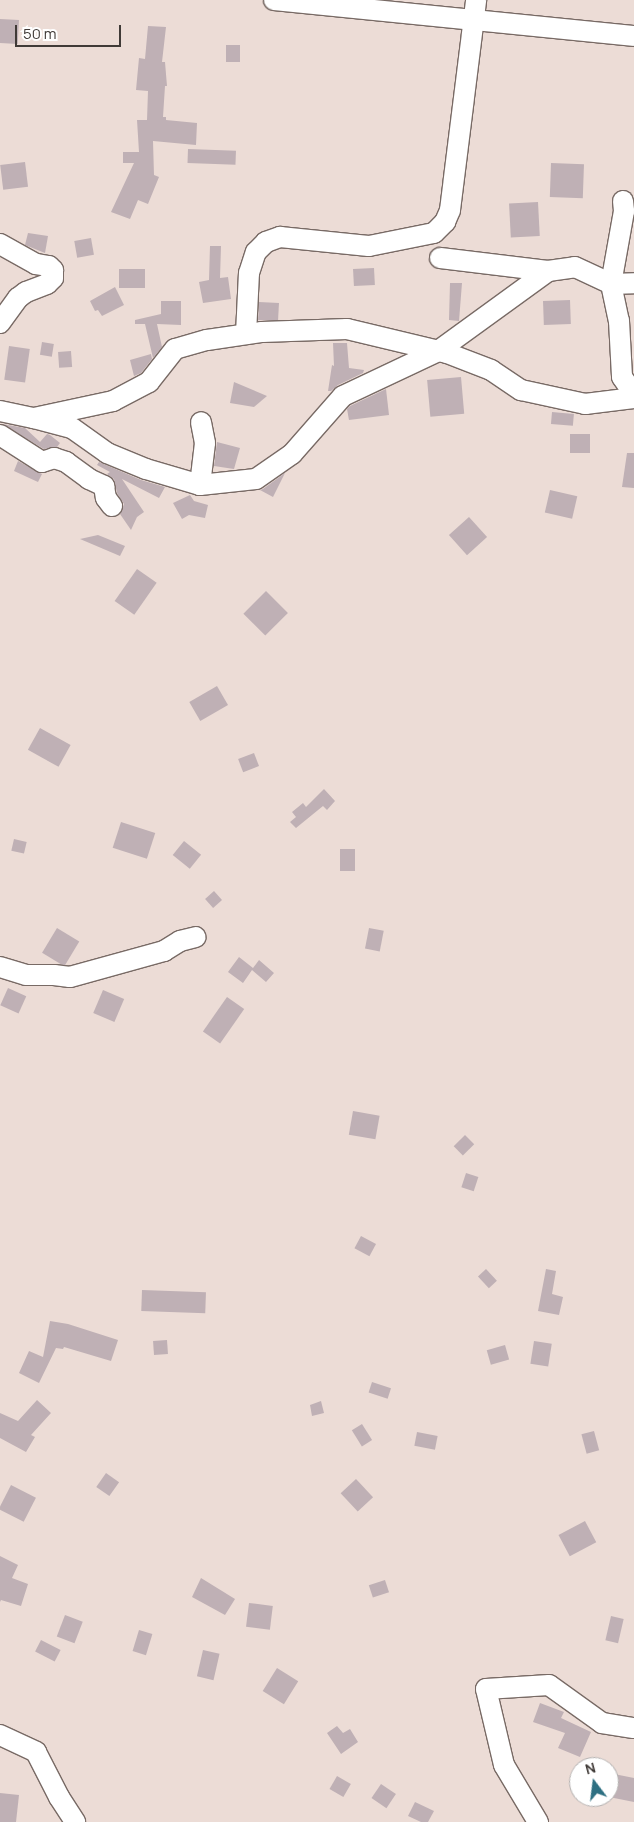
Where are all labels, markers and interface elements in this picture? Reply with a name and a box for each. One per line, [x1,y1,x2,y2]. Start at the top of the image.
scale bar [18,15,124,47]
text: 50 m [23,23,57,44]
north arrow [569,1757,619,1807]
text: N [583,1758,598,1778]

